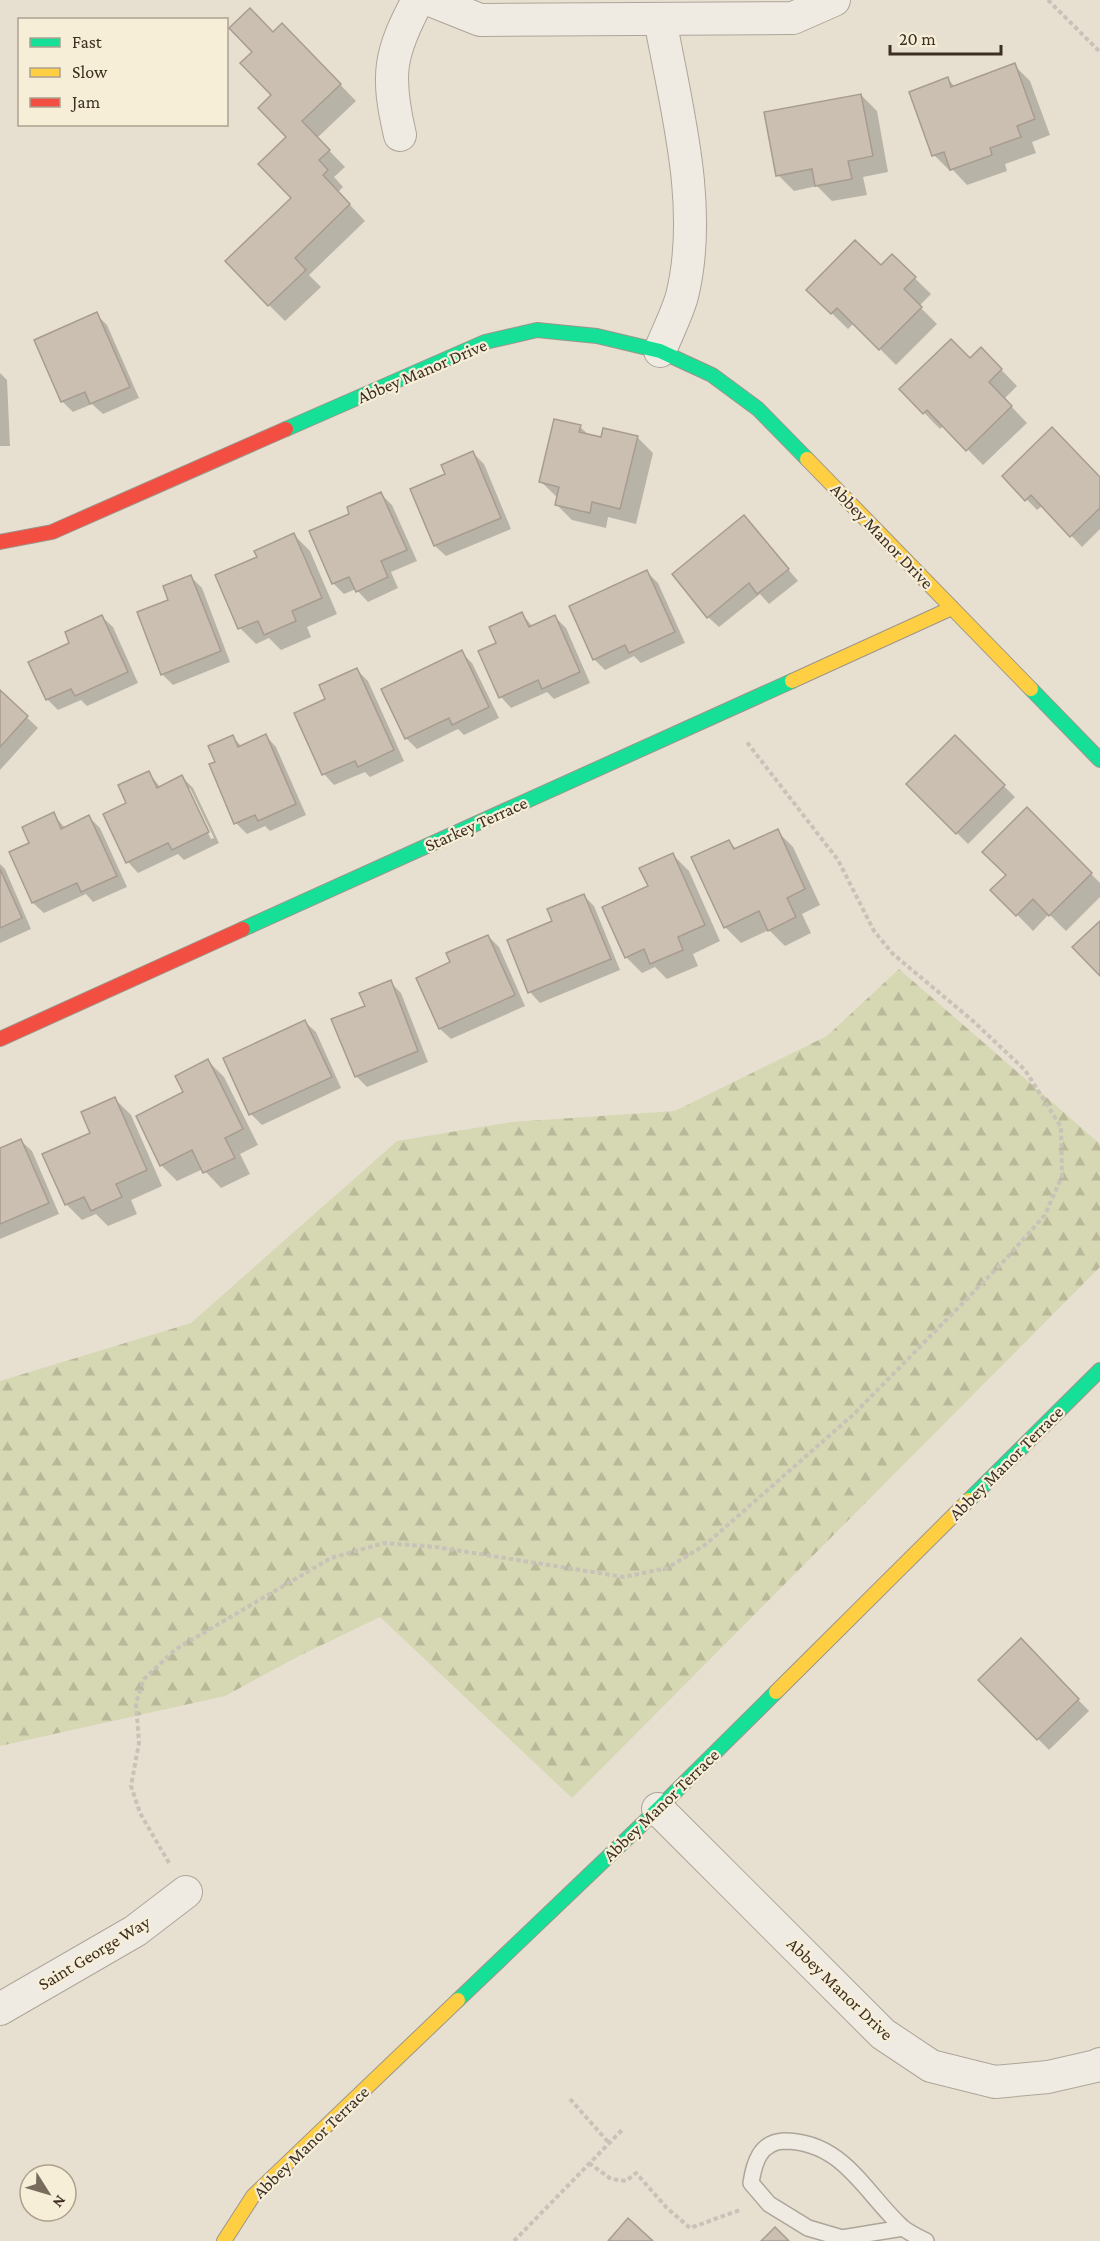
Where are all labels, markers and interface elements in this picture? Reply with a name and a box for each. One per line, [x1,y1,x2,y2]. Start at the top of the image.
legend [18,18,228,126]
scale bar [890,18,1001,56]
text: 20 m [899,29,936,49]
text: Fast [72,32,103,52]
text: Slow [72,62,108,82]
text: Jam [70,92,101,112]
street label: Abbey Manor Drive [354,335,490,407]
street label: Abbey Manor Drive [827,479,938,593]
street label: Starkey Terrace [422,792,530,856]
street label: Abbey Manor Terrace [945,1402,1067,1524]
street label: Abbey Manor Terrace [599,1745,723,1865]
street label: Saint George Way [34,1911,154,1994]
street label: Abbey Manor Drive [783,1934,897,2045]
street label: Abbey Manor Terrace [249,2082,373,2202]
north arrow [18,2163,78,2223]
text: N [49,2192,70,2211]

